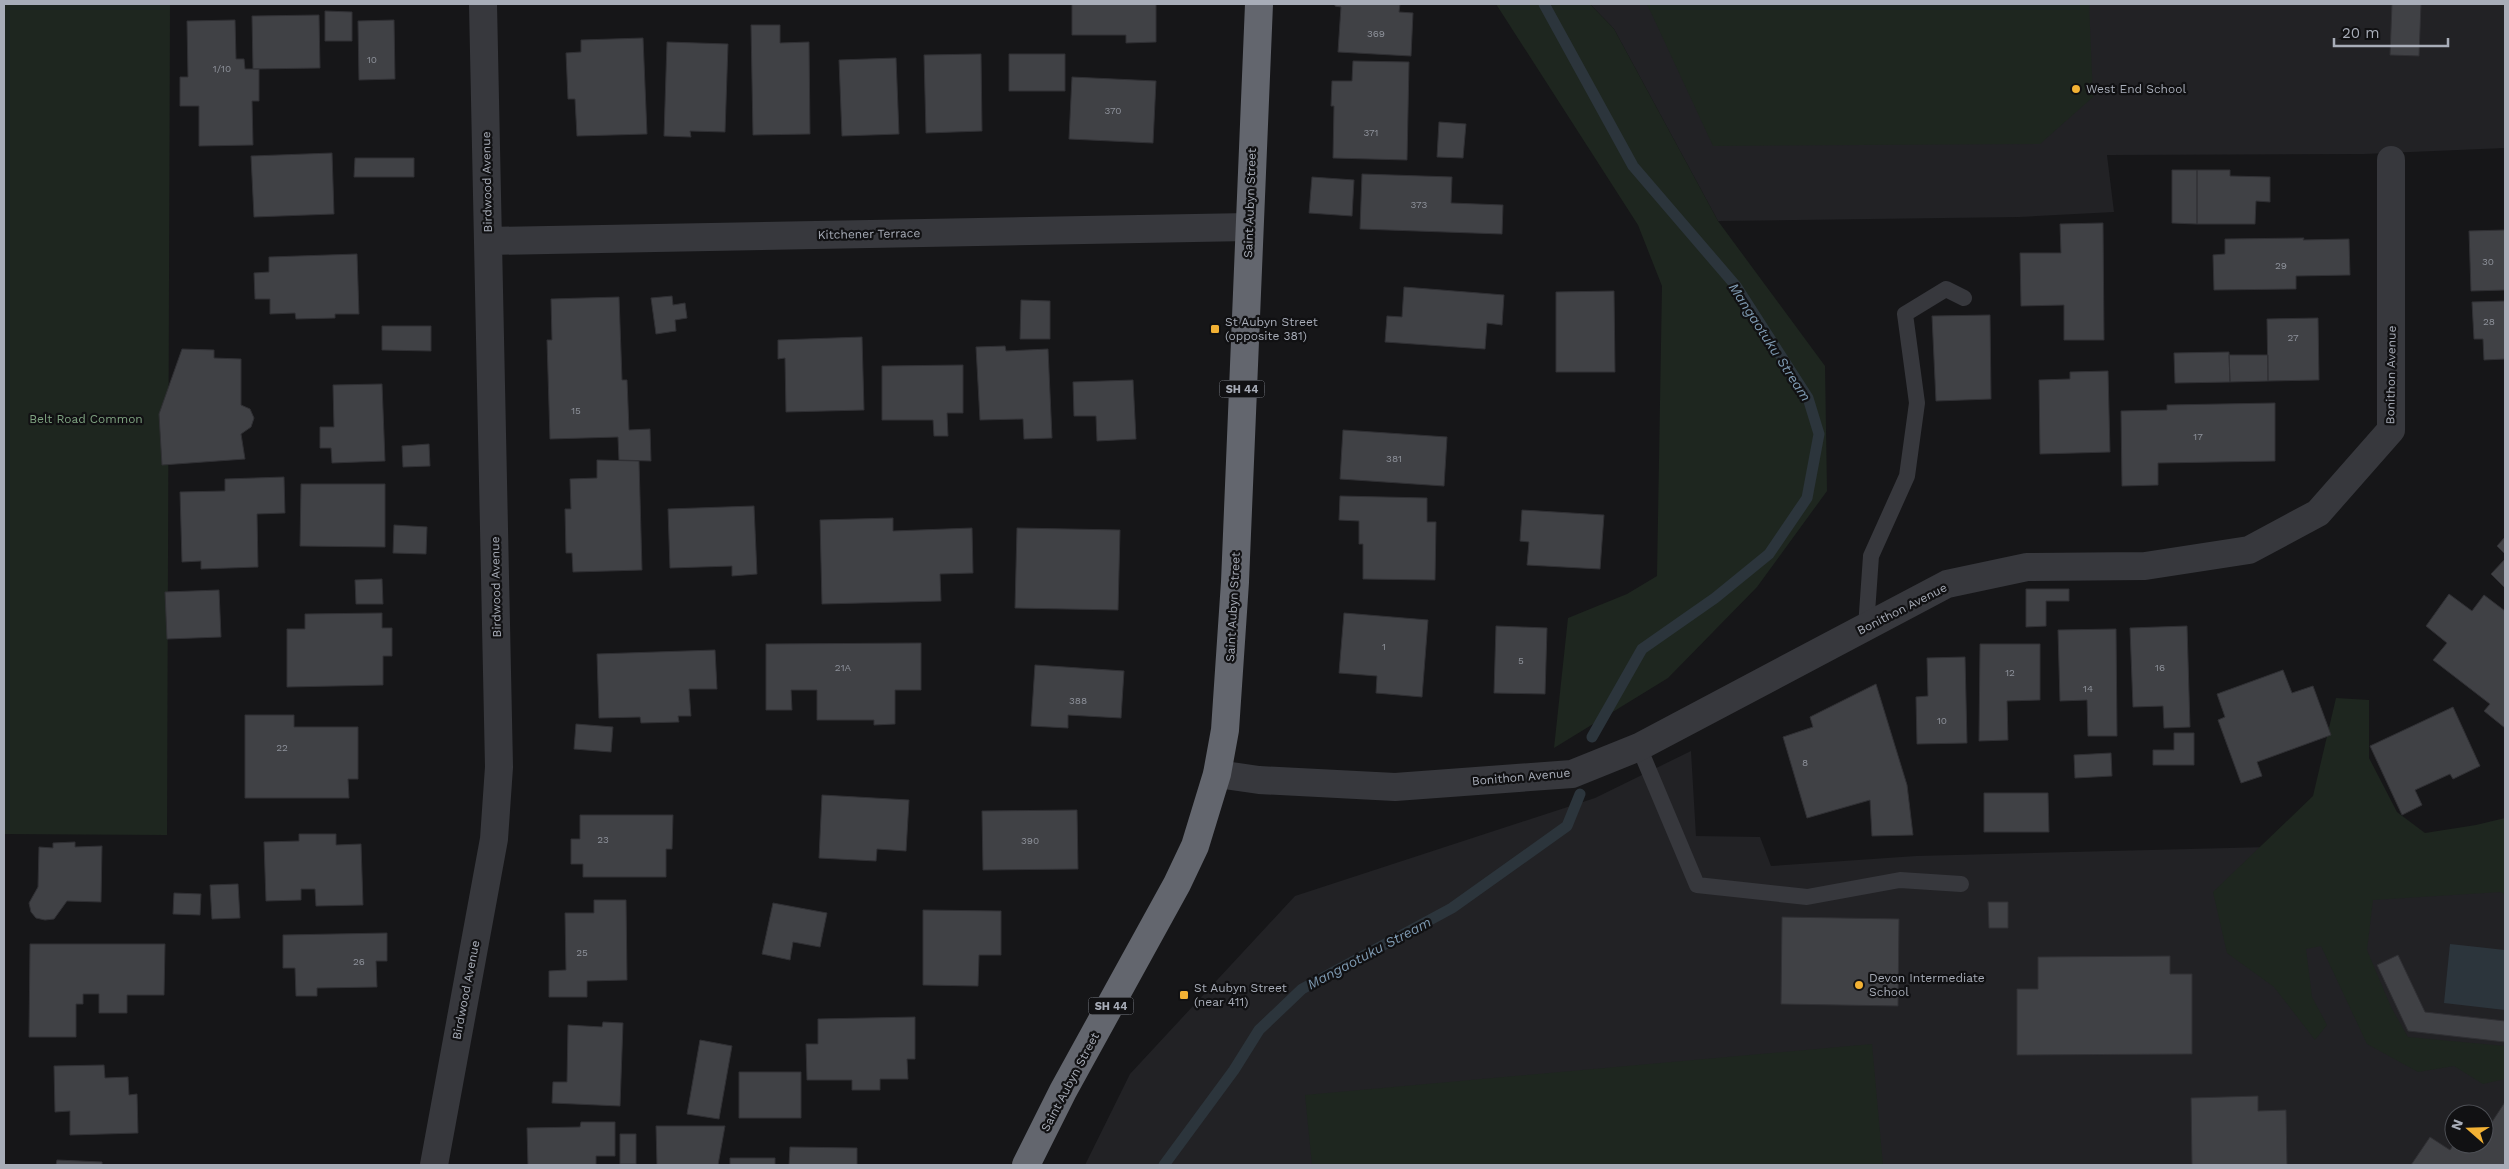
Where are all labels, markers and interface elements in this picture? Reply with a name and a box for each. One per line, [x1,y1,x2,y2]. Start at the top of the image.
scale bar [2334,15,2448,47]
text: 20 m [2342,24,2380,42]
house number: 369 [1367,28,1385,39]
house number: 10 [367,54,377,65]
house number: 1/10 [213,63,231,74]
place label: West End School [2086,82,2186,96]
marker: West End School [2070,83,2082,95]
house number: 370 [1104,105,1122,116]
house number: 371 [1364,127,1378,138]
street label: Birdwood Avenue [479,131,495,233]
street label: Saint Aubyn Street [1241,148,1259,258]
house number: 373 [1411,199,1428,210]
street label: Kitchener Terrace [817,226,921,242]
house number: 30 [2482,256,2494,267]
house number: 29 [2275,260,2287,271]
water label: Mangaotuku Stream [1726,280,1814,404]
place label: St Aubyn Street (opposite 381) [1225,315,1318,343]
house number: 28 [2483,316,2495,327]
marker: St Aubyn Street (opposite 381) [1209,323,1221,335]
street label: Bonithon Avenue [2383,325,2399,425]
house number: 27 [2287,332,2299,343]
road number: SH 44 [1220,380,1264,398]
house number: 15 [571,405,581,416]
park label: Belt Road Common [29,412,143,426]
house number: 17 [2193,431,2203,442]
house number: 381 [1386,453,1402,464]
street label: Birdwood Avenue [488,536,504,638]
street label: Saint Aubyn Street [1223,552,1243,662]
street label: Bonithon Avenue [1855,580,1949,638]
house number: 1 [1382,641,1386,652]
house number: 5 [1518,655,1524,666]
house number: 21A [835,662,852,673]
house number: 16 [2155,662,2165,673]
house number: 12 [2005,667,2015,678]
house number: 14 [2083,683,2093,694]
house number: 388 [1069,695,1087,706]
house number: 10 [1937,715,1947,726]
house number: 22 [276,742,288,753]
house number: 8 [1802,757,1808,768]
street label: Bonithon Avenue [1471,766,1571,788]
house number: 23 [597,834,609,845]
house number: 390 [1021,835,1039,846]
water label: Mangaotuku Stream [1304,914,1434,992]
street label: Birdwood Avenue [449,939,483,1041]
house number: 25 [576,947,588,958]
house number: 26 [353,956,365,967]
place label: Devon Intermediate School [1869,971,1985,999]
marker: Devon Intermediate School [1853,979,1865,991]
place label: St Aubyn Street (near 411) [1194,981,1287,1009]
marker: St Aubyn Street (near 411) [1178,989,1190,1001]
road number: SH 44 [1088,998,1134,1014]
street label: Saint Aubyn Street [1038,1030,1102,1134]
north arrow [2444,1104,2494,1154]
text: N [2447,1117,2466,1132]

